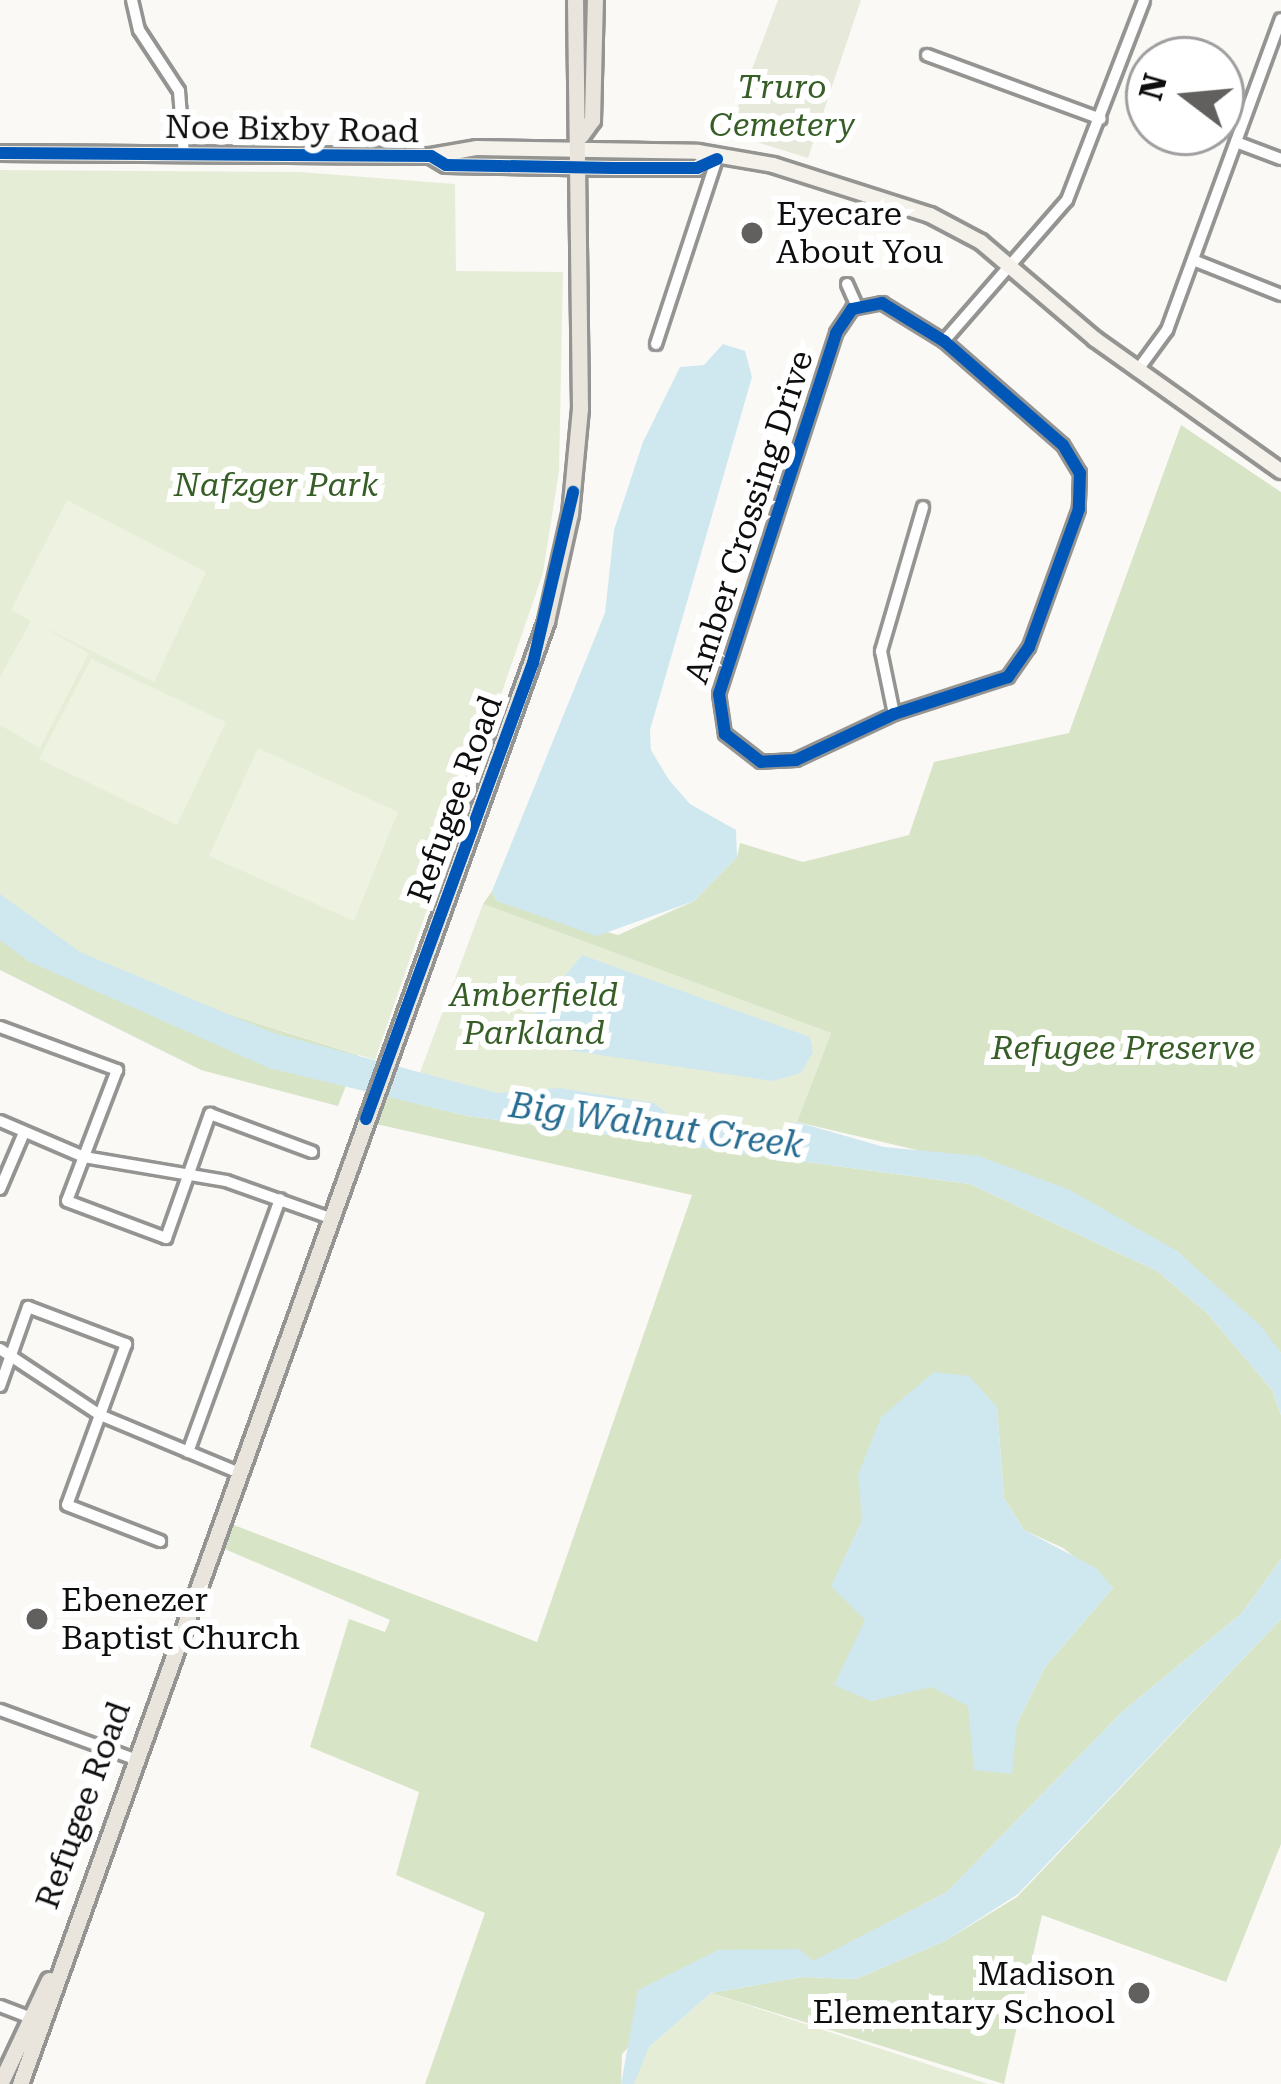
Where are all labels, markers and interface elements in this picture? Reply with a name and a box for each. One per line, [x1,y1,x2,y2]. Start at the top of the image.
north arrow [1125,36,1245,156]
park label: Truro Cemetery [709,67,855,145]
text: N [1131,69,1175,104]
street label: Noe Bixby Road [165,107,419,151]
place label: Eyecare About You [776,194,943,272]
marker: Eyecare About You [739,220,765,246]
street label: Amber Crossing Drive [676,346,822,688]
park label: Nafzger Park [174,465,378,505]
street label: Refugee Road [399,690,511,908]
park label: Amberfield Parkland [450,975,618,1053]
park label: Refugee Preserve [991,1028,1255,1068]
water label: Big Walnut Creek [506,1084,806,1168]
place label: Ebenezer Baptist Church [61,1580,300,1658]
marker: Ebenezer Baptist Church [24,1606,50,1632]
street label: Refugee Road [27,1696,139,1914]
place label: Madison Elementary School [812,1954,1115,2032]
marker: Madison Elementary School [1126,1980,1152,2006]

